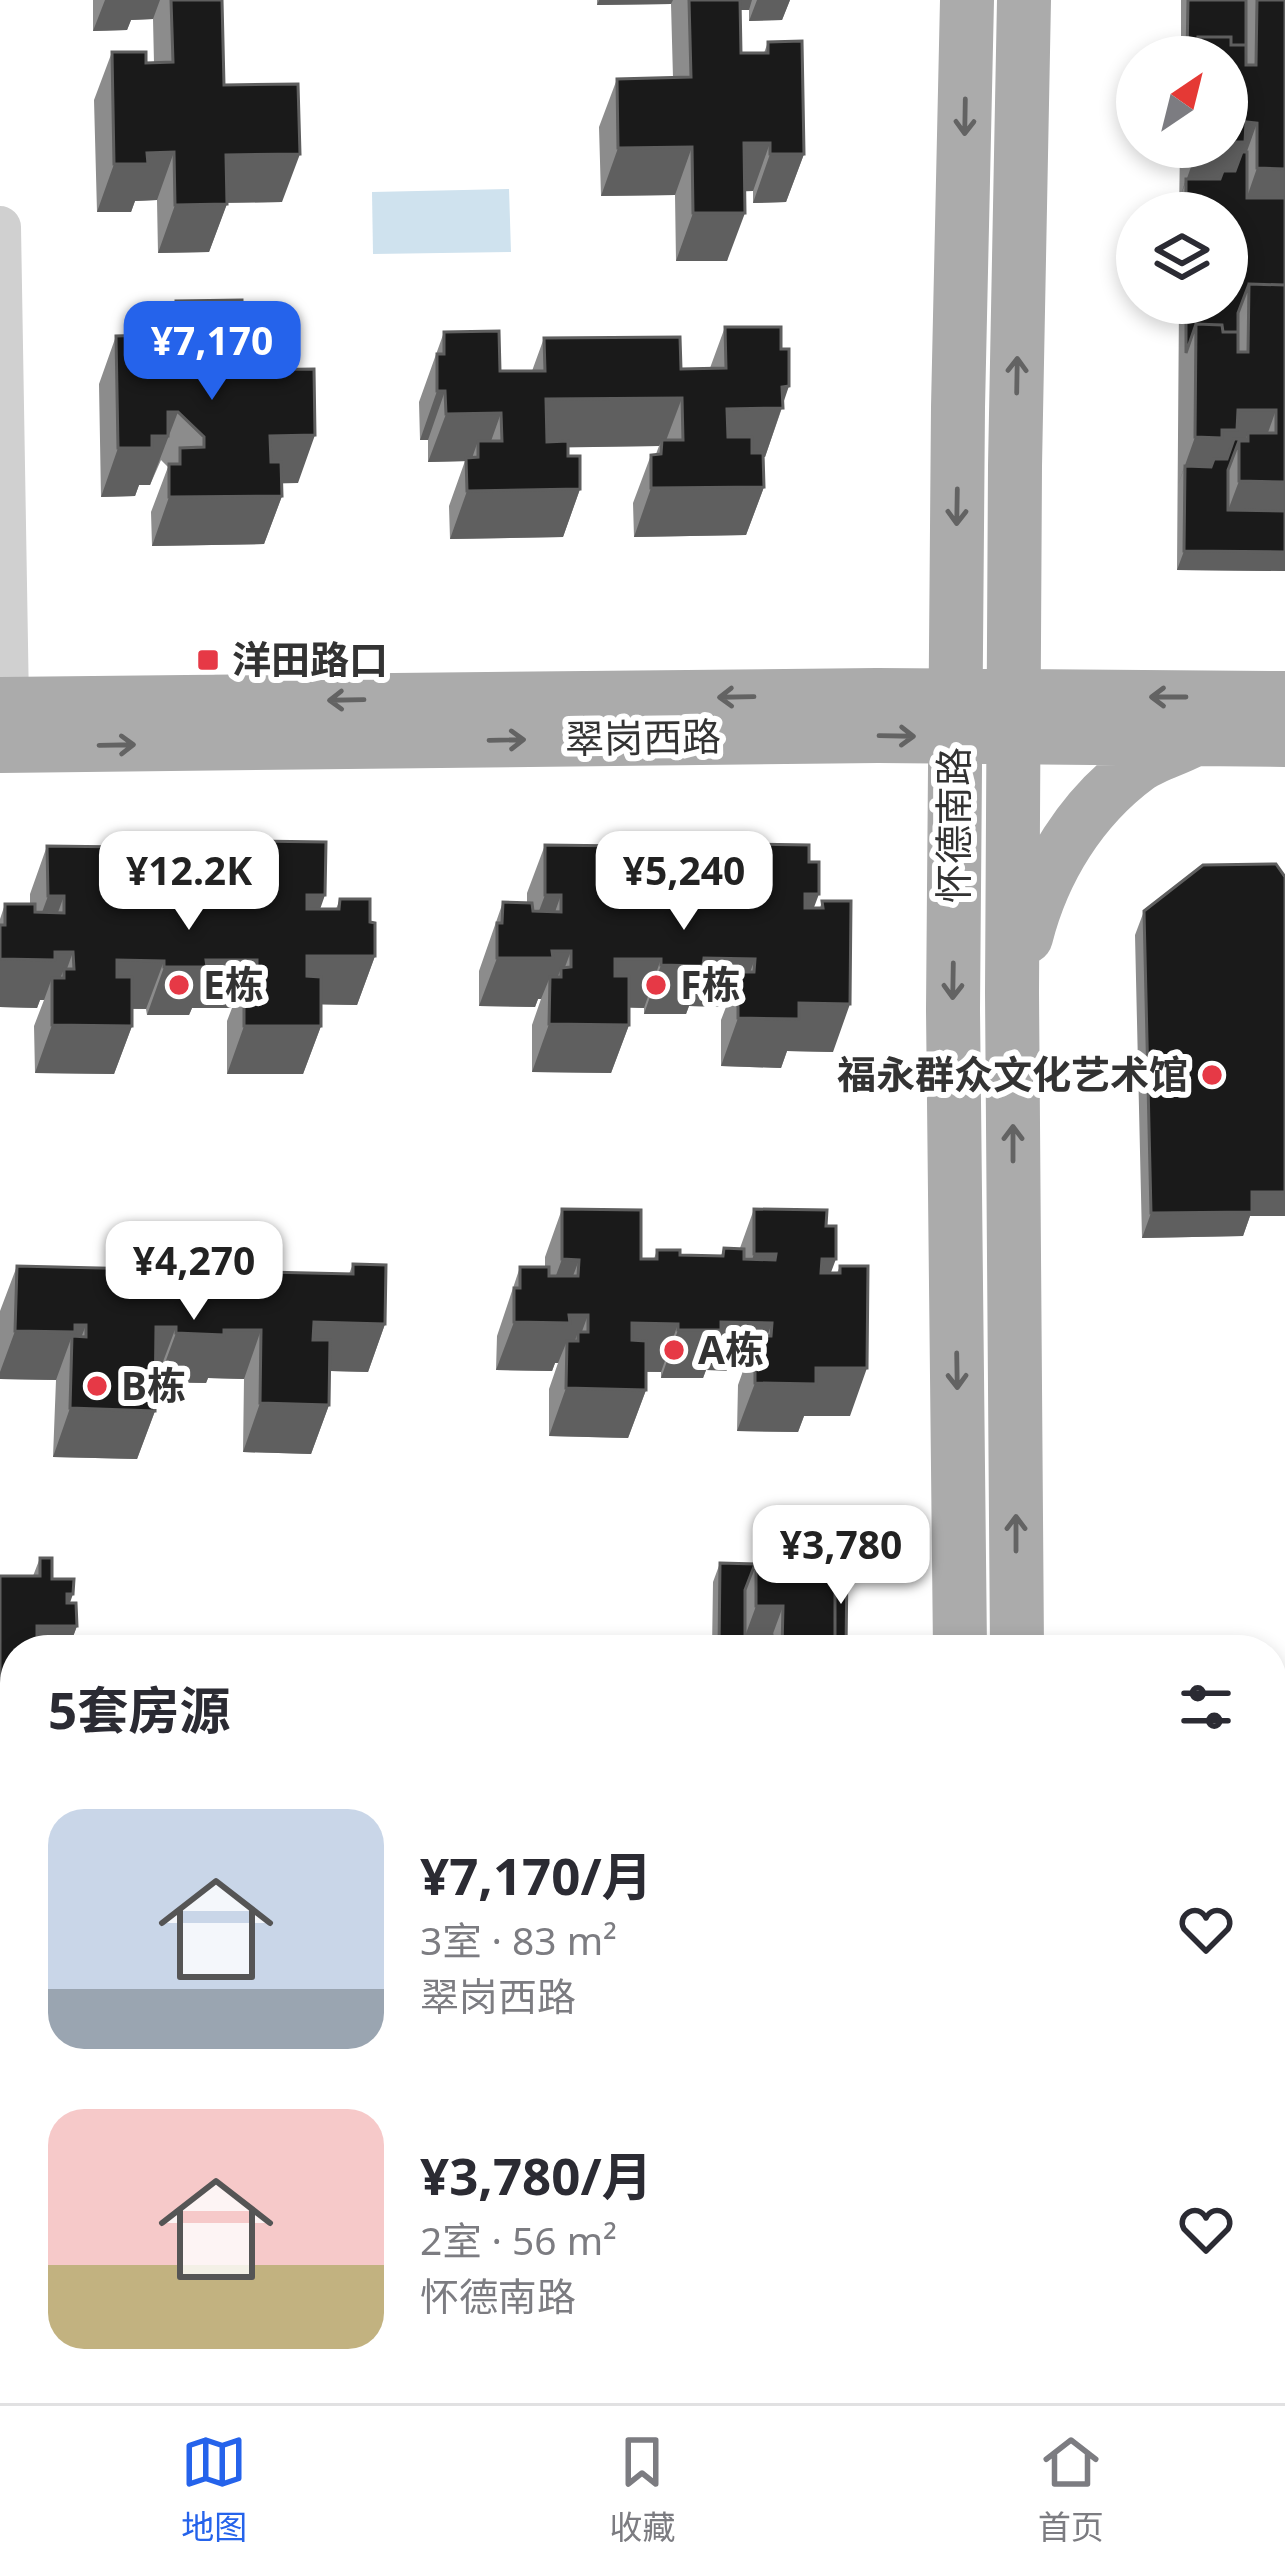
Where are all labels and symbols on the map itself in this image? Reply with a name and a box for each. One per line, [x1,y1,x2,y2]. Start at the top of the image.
north arrow [1116,36,1248,168]
one-way arrow [953,97,976,136]
pin: ¥7,170 [114,301,310,403]
one-way arrow [1005,356,1028,395]
one-way arrow [946,487,968,526]
place label: 洋田路口 [232,632,388,685]
marker: 洋田路口 [195,647,221,673]
one-way arrow [717,685,756,708]
one-way arrow [1149,686,1188,708]
one-way arrow [327,689,366,712]
street label: 翠岗西路 [565,709,721,764]
one-way arrow [877,725,916,747]
one-way arrow [487,729,526,751]
one-way arrow [97,733,136,756]
street label: 怀德南路 [926,747,979,903]
pin: ¥12.2K [91,831,287,933]
pin: ¥5,240 [586,831,782,933]
place label: E栋 [203,957,264,1010]
place label: F栋 [680,957,740,1010]
one-way arrow [942,961,964,1000]
marker: E栋 [166,972,192,998]
marker: F栋 [643,972,669,998]
place label: 福永群众文化艺术馆 [837,1047,1188,1100]
marker: 福永群众文化艺术馆 [1199,1062,1225,1088]
one-way arrow [1002,1124,1024,1163]
pin: ¥4,270 [96,1221,292,1323]
place label: A栋 [698,1322,764,1375]
marker: A栋 [661,1337,687,1363]
one-way arrow [945,1351,968,1390]
place label: B栋 [121,1358,186,1411]
marker: B栋 [84,1373,110,1399]
pin: ¥3,780 [743,1505,939,1607]
one-way arrow [1005,1514,1027,1553]

